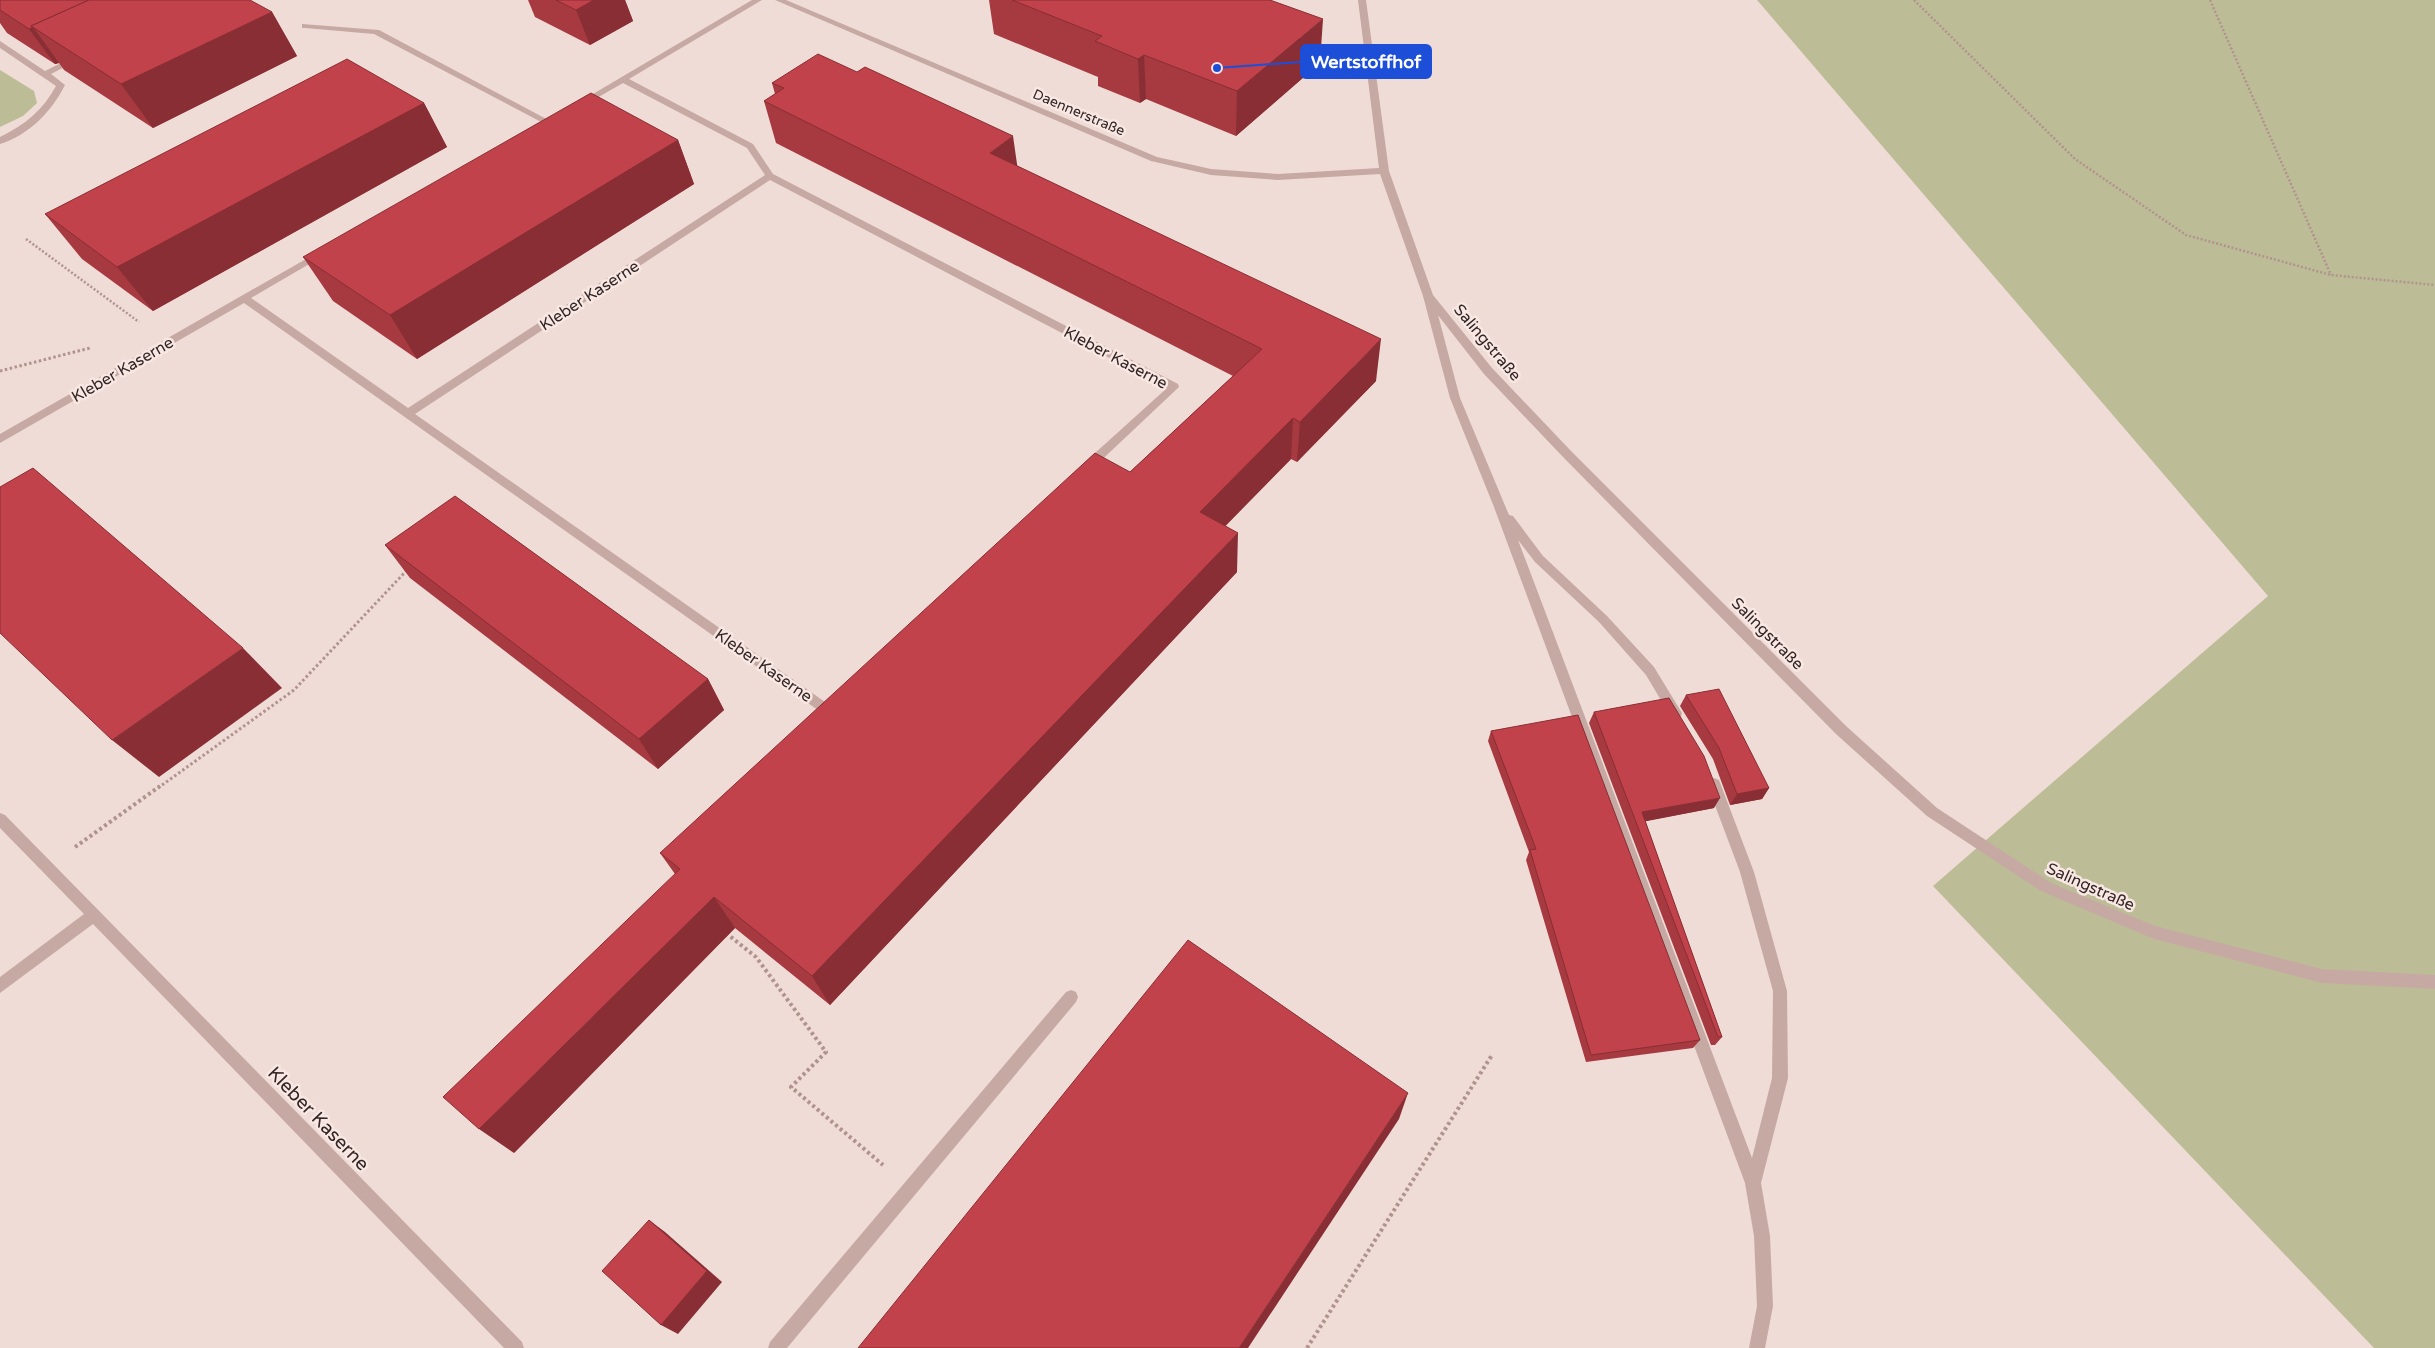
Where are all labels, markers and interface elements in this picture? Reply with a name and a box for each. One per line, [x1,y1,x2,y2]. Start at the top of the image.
callout: Wertstoffhof [1301,45,1431,78]
text: Wertstoffhof [1311,51,1422,73]
street label: Daennerstraße [1030,85,1127,139]
street label: Kleber Kaserne [536,256,643,335]
street label: Salingstraße [1449,300,1525,385]
street label: Kleber Kaserne [1060,322,1171,394]
street label: Kleber Kaserne [68,333,177,407]
street label: Salingstraße [1727,593,1808,674]
street label: Kleber Kaserne [711,625,816,707]
street label: Salingstraße [2043,859,2138,915]
street label: Kleber Kaserne [263,1062,373,1175]

